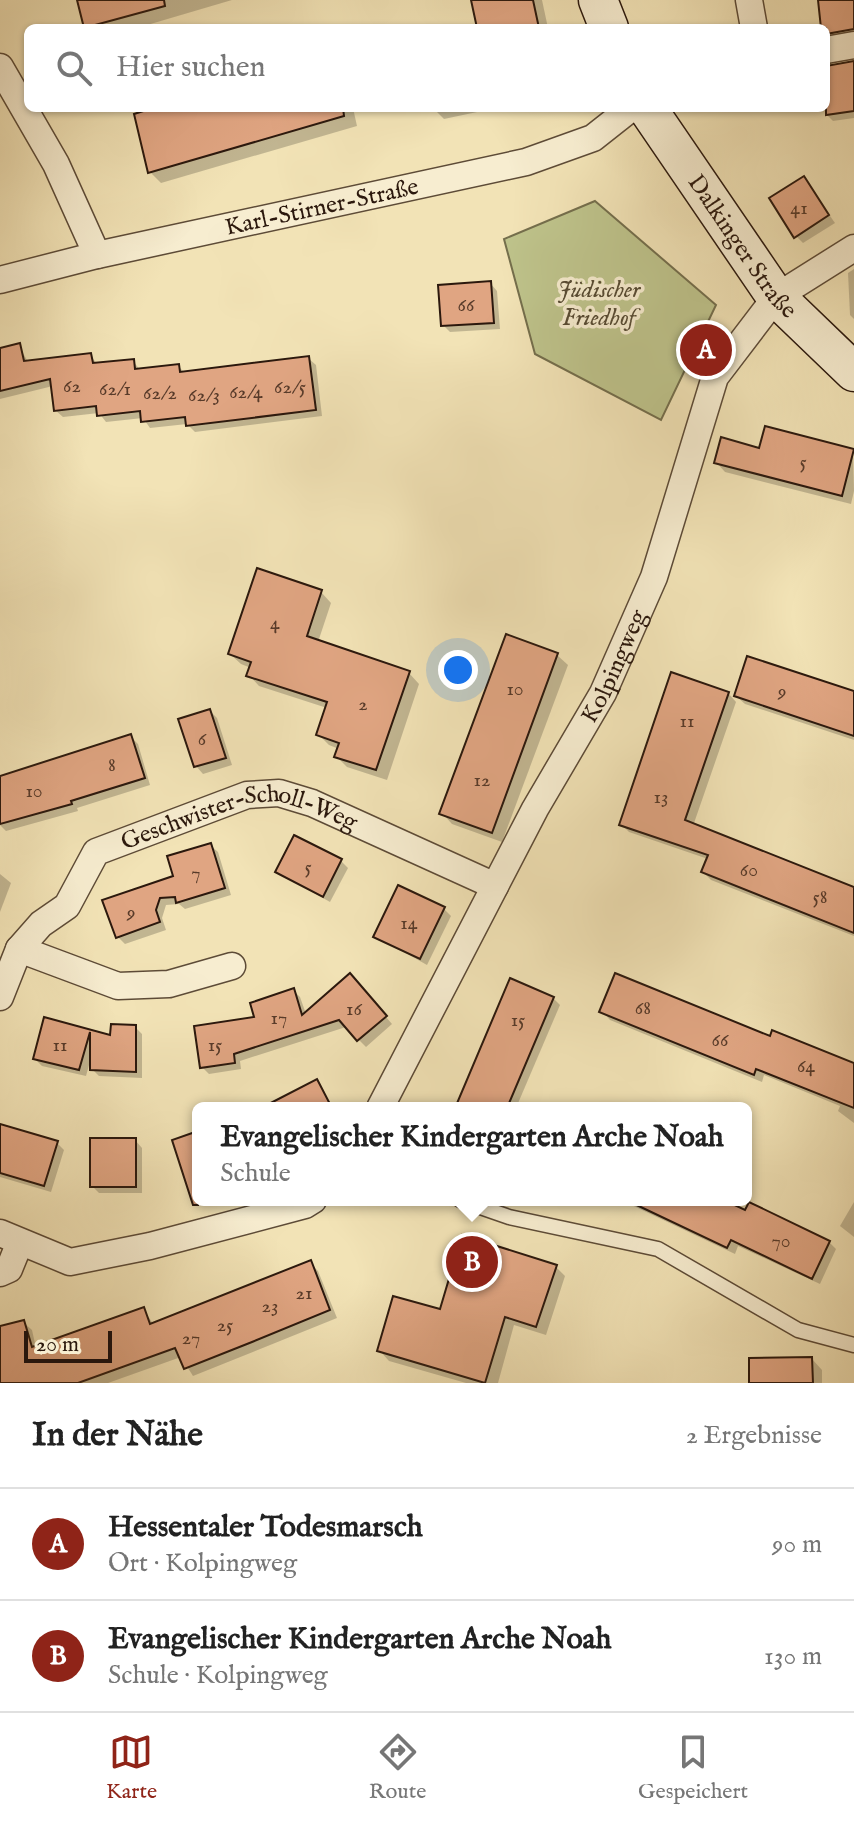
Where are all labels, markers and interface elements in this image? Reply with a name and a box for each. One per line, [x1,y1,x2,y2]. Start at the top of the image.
search box [24,24,830,112]
icon: search [52,46,96,90]
text: Hier suchen [116,49,266,87]
street label: Dalkinger Straße [680,169,803,326]
street label: Karl-Stirner-Straße [222,172,421,244]
house number: 41 [790,196,808,221]
park label: Jüdischer Friedhof [558,275,642,334]
house number: 66 [458,293,475,318]
pin: A [680,320,732,380]
house number: 62 [63,374,81,399]
house number: 62/5 [274,375,306,400]
house number: 62/1 [99,377,131,402]
house number: 62/4 [229,380,263,405]
house number: 62/2 [143,381,177,406]
house number: 62/3 [188,383,220,408]
house number: 5 [799,450,807,475]
street label: Kolpingweg [575,604,655,729]
house number: 4 [270,611,280,636]
your location [438,650,478,690]
house number: 10 [506,677,524,702]
house number: 9 [777,679,786,704]
house number: 2 [358,692,368,717]
house number: 11 [680,709,694,734]
house number: 6 [198,727,207,752]
house number: 8 [108,753,116,778]
house number: 12 [474,768,490,793]
house number: 10 [25,779,43,804]
street label: Geschwister-Scholl-Weg [117,779,363,858]
house number: 13 [654,785,668,810]
house number: 5 [304,855,312,880]
house number: 60 [740,858,758,883]
house number: 7 [191,861,201,886]
house number: 58 [812,885,828,910]
house number: 9 [126,900,135,925]
house number: 14 [400,911,418,936]
house number: 68 [635,996,651,1021]
house number: 16 [346,997,363,1022]
house number: 17 [271,1006,287,1031]
house number: 15 [511,1008,525,1033]
house number: 66 [712,1028,729,1053]
house number: 11 [53,1033,67,1058]
house number: 15 [208,1033,222,1058]
house number: 64 [797,1054,815,1079]
popup [192,1102,752,1206]
text: Evangelischer Kindergarten Arche Noah [220,1119,724,1157]
text: Schule [220,1157,291,1190]
house number: 70 [771,1229,791,1254]
pin: B [446,1232,498,1292]
house number: 21 [296,1281,312,1306]
house number: 23 [262,1294,278,1319]
house number: 25 [217,1313,233,1338]
house number: 27 [182,1326,200,1351]
scale bar [24,1327,112,1363]
text: 20 m [36,1331,79,1359]
text: In der Nähe [32,1414,203,1457]
text: 2 Ergebnisse [686,1419,822,1452]
text: Hessentaler Todesmarsch [108,1509,423,1547]
text: A [49,1528,67,1561]
text: 90 m [772,1528,822,1561]
text: Ort · Kolpingweg [108,1547,297,1580]
text: Evangelischer Kindergarten Arche Noah [108,1621,612,1659]
text: B [49,1640,67,1673]
text: 130 m [764,1640,822,1673]
text: Schule · Kolpingweg [108,1659,328,1692]
tab: Karte [106,1730,157,1806]
tab: Route [369,1730,426,1806]
tab: Gespeichert [638,1730,748,1806]

